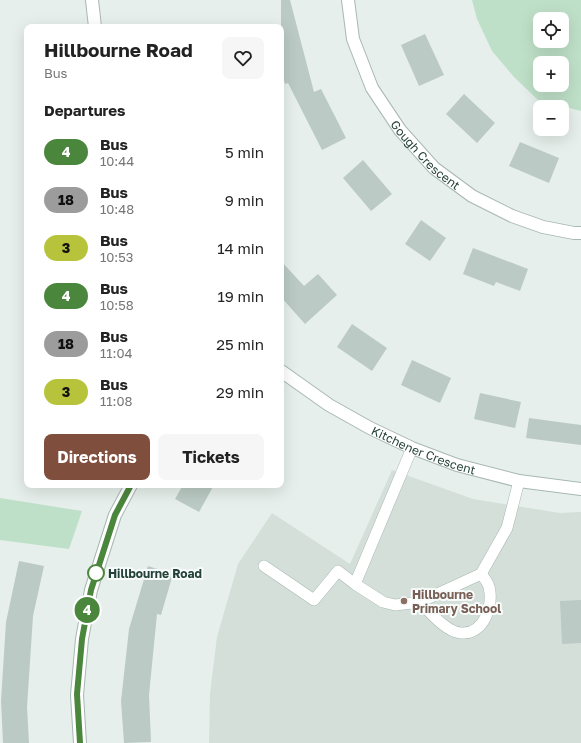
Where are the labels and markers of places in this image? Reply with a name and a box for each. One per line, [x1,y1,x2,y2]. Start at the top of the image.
marker: Hillbourne Road [87,564,105,582]
place label: Hillbourne Road [108,566,202,581]
place label: Hillbourne Primary School [412,587,501,616]
marker: Hillbourne Primary School [399,596,409,606]

